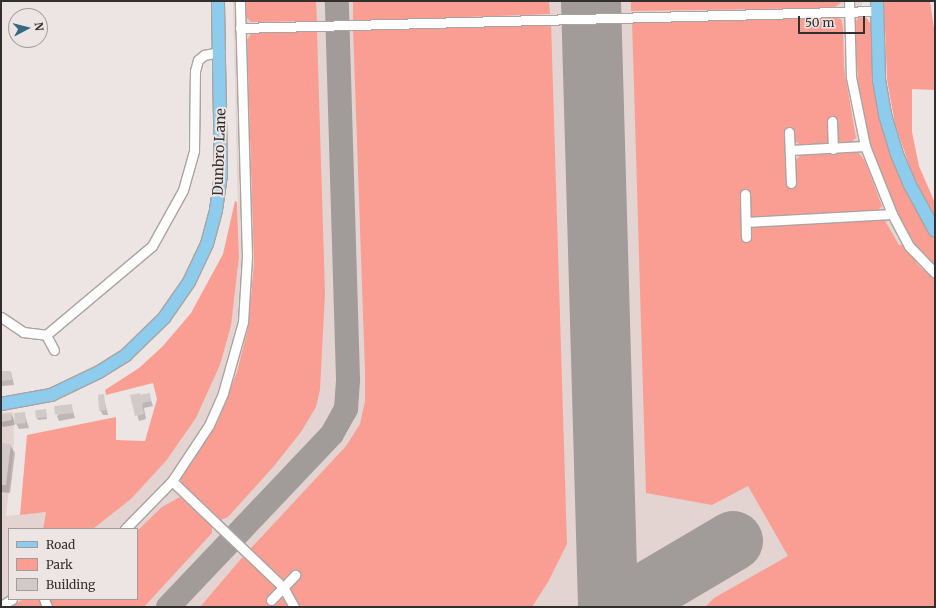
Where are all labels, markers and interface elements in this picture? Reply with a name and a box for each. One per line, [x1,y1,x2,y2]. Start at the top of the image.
north arrow [8,8,48,48]
scale bar [800,8,867,34]
text: 50 m [805,15,834,30]
text: N [31,21,46,32]
street label: Dunbro Lane [209,108,229,196]
legend [8,528,138,600]
text: Road [46,537,75,552]
text: Park [46,557,73,572]
text: Building [46,577,95,592]

